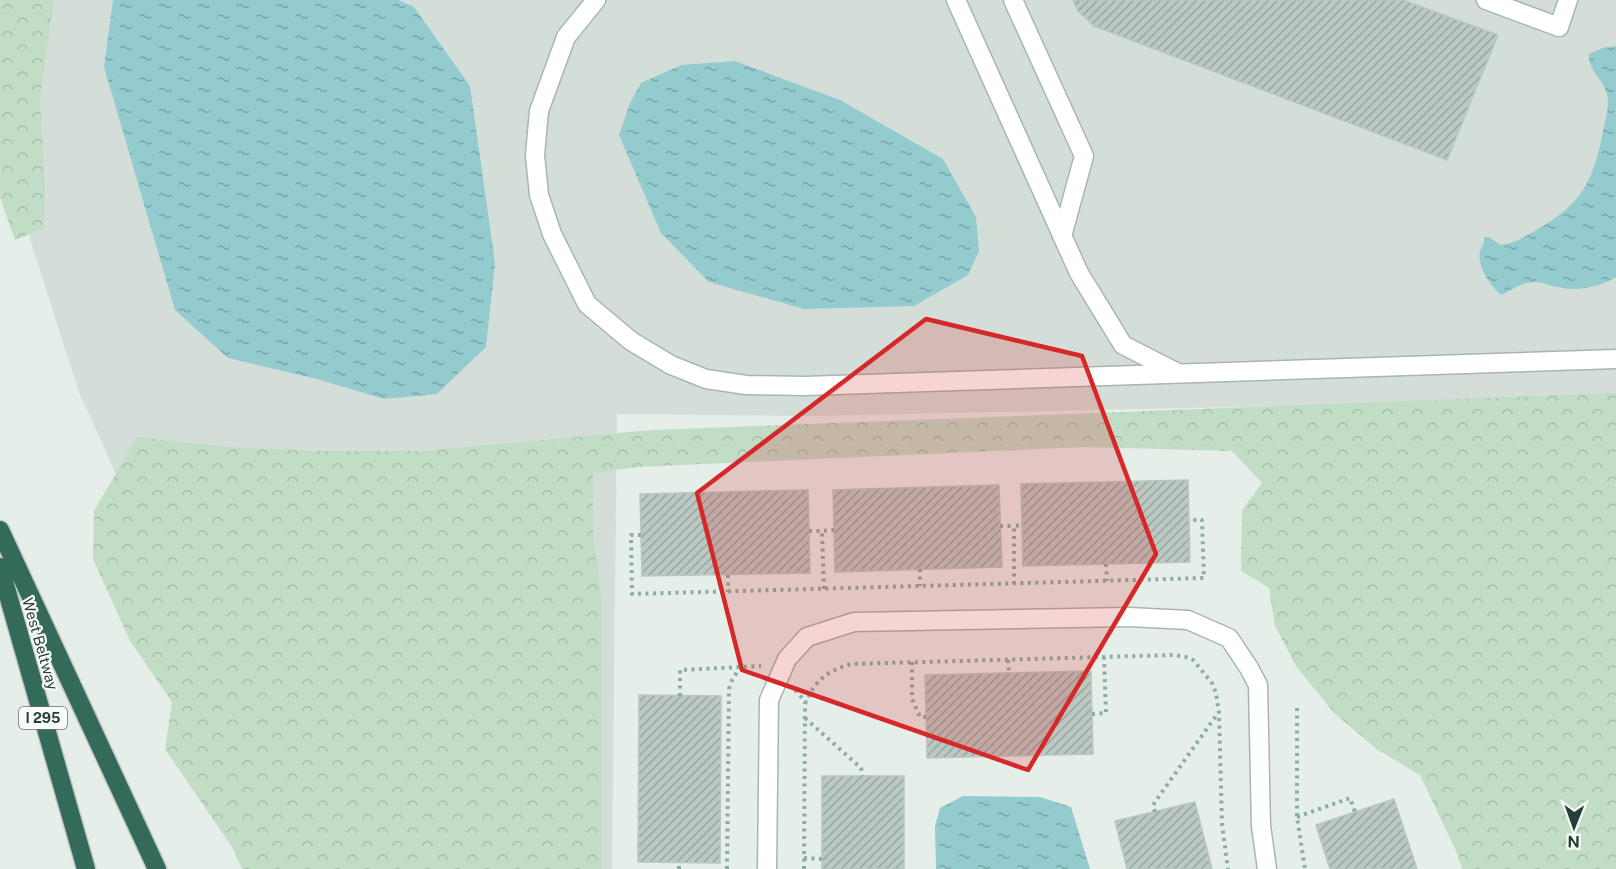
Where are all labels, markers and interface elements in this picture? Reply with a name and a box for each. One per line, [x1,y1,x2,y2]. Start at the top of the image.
street label: West Beltway [19,596,62,692]
road number: I 295 [19,707,67,729]
north arrow [1544,797,1604,857]
text: N [1567,832,1580,851]

